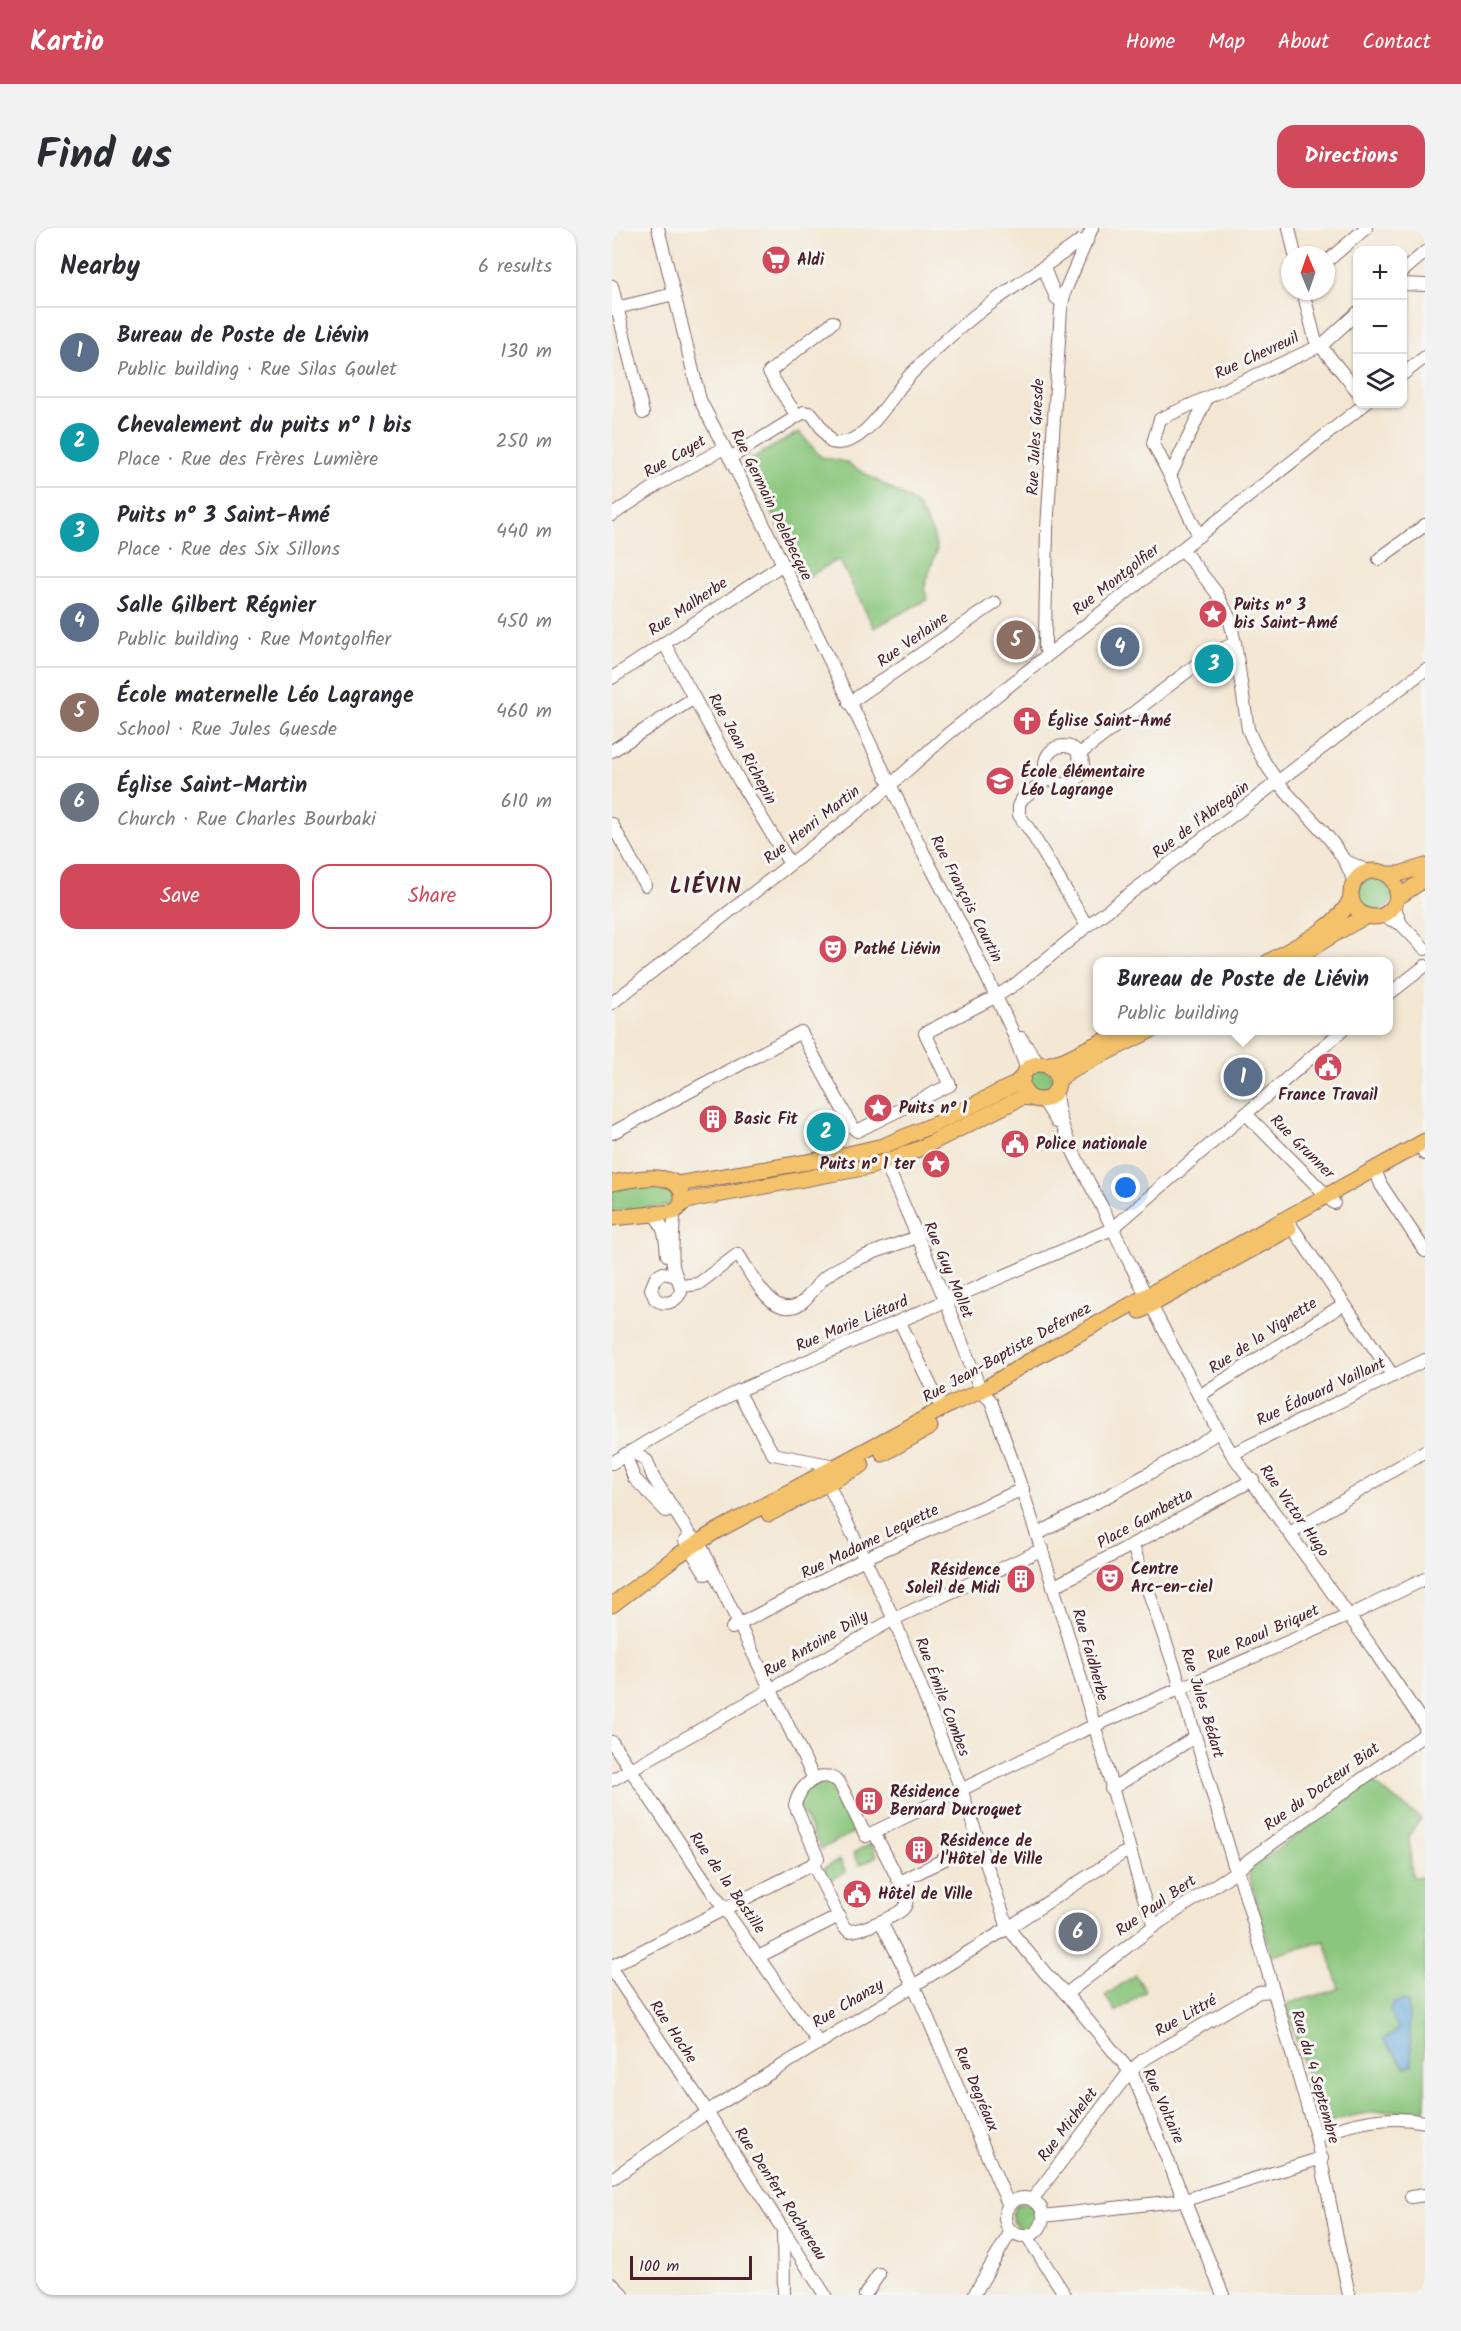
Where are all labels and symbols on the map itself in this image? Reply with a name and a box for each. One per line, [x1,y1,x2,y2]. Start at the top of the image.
supermarket icon: Aldi [760,244,792,276]
north arrow [1281,246,1335,300]
place label: Aldi [797,248,825,273]
street label: Rue Chevreuil [1211,325,1303,386]
street label: Rue Jules Guesde [1020,378,1052,496]
street label: Rue Germain Delebecque [723,425,819,585]
street label: Rue Cayet [639,429,712,485]
street label: Rue Montgolfier [1067,537,1166,622]
street label: Rue Malherbe [643,571,733,643]
place label: Puits n° 3 bis Saint-Amé [1234,593,1338,636]
place icon: Puits n° 3 bis Saint-Amé [1197,598,1229,630]
street label: Rue Verlaine [872,606,954,674]
pin: 5 [996,618,1036,662]
pin: 4 [1100,624,1140,670]
pin: 3 [1194,642,1234,686]
street label: Rue Jean Richepin [701,689,783,809]
church icon: Église Saint-Amé [1011,705,1043,737]
place label: Église Saint-Amé [1048,709,1171,734]
place label: École élémentaire Léo Lagrange [1021,760,1145,803]
school or university icon: École élémentaire Léo Lagrange [984,765,1016,797]
street label: Rue de l'Abregain [1147,775,1255,865]
street label: Rue Henri Martin [758,779,866,871]
street label: Rue François Courtin [923,831,1009,967]
district label: LIÉVIN [670,870,742,905]
theatre icon: Pathé Liévin [817,933,849,965]
place label: Pathé Liévin [854,937,941,962]
public building icon: France Travail [1312,1051,1344,1083]
pin: 1 [1224,1054,1262,1100]
place label: France Travail [1278,1083,1378,1108]
place icon: Puits n° 1 [862,1092,894,1124]
place label: Puits n° 1 [899,1096,967,1121]
building icon: Basic Fit [697,1103,729,1135]
place label: Basic Fit [734,1107,799,1132]
street label: Rue Grunner [1264,1109,1341,1186]
pin: 2 [806,1110,846,1154]
public building icon: Police nationale [999,1128,1031,1160]
place label: Police nationale [1036,1132,1147,1157]
place icon: Puits n° 1 ter [920,1148,952,1180]
place label: Puits n° 1 ter [820,1152,916,1177]
your location [1111,1173,1140,1202]
street label: Rue Guy Mollet [916,1218,980,1323]
street label: Rue Marie Liétard [792,1289,913,1359]
street label: Rue de la Vignette [1204,1291,1322,1381]
street label: Rue Jean-Baptiste Defernez [918,1296,1096,1410]
street label: Rue Édouard Vaillant [1252,1351,1390,1433]
street label: Rue Victor Hugo [1253,1459,1335,1563]
street label: Place Gambetta [1092,1482,1198,1556]
street label: Rue Madame Lequette [797,1498,943,1586]
place label: Centre Arc-en-ciel [1131,1557,1213,1600]
place label: Résidence Soleil de Midi [906,1558,1001,1601]
theatre icon: Centre Arc-en-ciel [1094,1562,1126,1594]
building icon: Résidence Soleil de Midi [1005,1563,1037,1595]
street label: Rue Raoul Briquet [1203,1598,1324,1670]
street label: Rue Antoine Dilly [759,1603,874,1684]
street label: Rue Faidherbe [1065,1606,1115,1704]
street label: Rue Émile Combes [908,1634,976,1760]
street label: Rue Jules Bédart [1173,1645,1231,1762]
street label: Rue du Docteur Biat [1259,1736,1386,1838]
place label: Résidence Bernard Ducroquet [890,1780,1022,1823]
building icon: Résidence Bernard Ducroquet [853,1785,885,1817]
street label: Rue de la Bastille [682,1827,772,1939]
place label: Résidence de l'Hôtel de Ville [940,1829,1043,1872]
building icon: Résidence de l'Hôtel de Ville [903,1834,935,1866]
street label: Rue Paul Bert [1110,1868,1202,1943]
public building icon: Hôtel de Ville [841,1878,873,1910]
place label: Hôtel de Ville [878,1882,973,1907]
pin: 6 [1058,1910,1098,1954]
street label: Rue Chanzy [808,1973,889,2035]
street label: Rue Littré [1150,1988,1223,2044]
street label: Rue Hoche [643,1995,703,2069]
street label: Rue du 4 Septembre [1284,2007,1346,2147]
street label: Rue Degréaux [947,2043,1006,2136]
street label: Rue Voltaire [1135,2064,1191,2148]
street label: Rue Michelet [1032,2082,1105,2167]
street label: Rue Denfert Rochereau [727,2122,833,2266]
scale bar [630,2253,752,2280]

